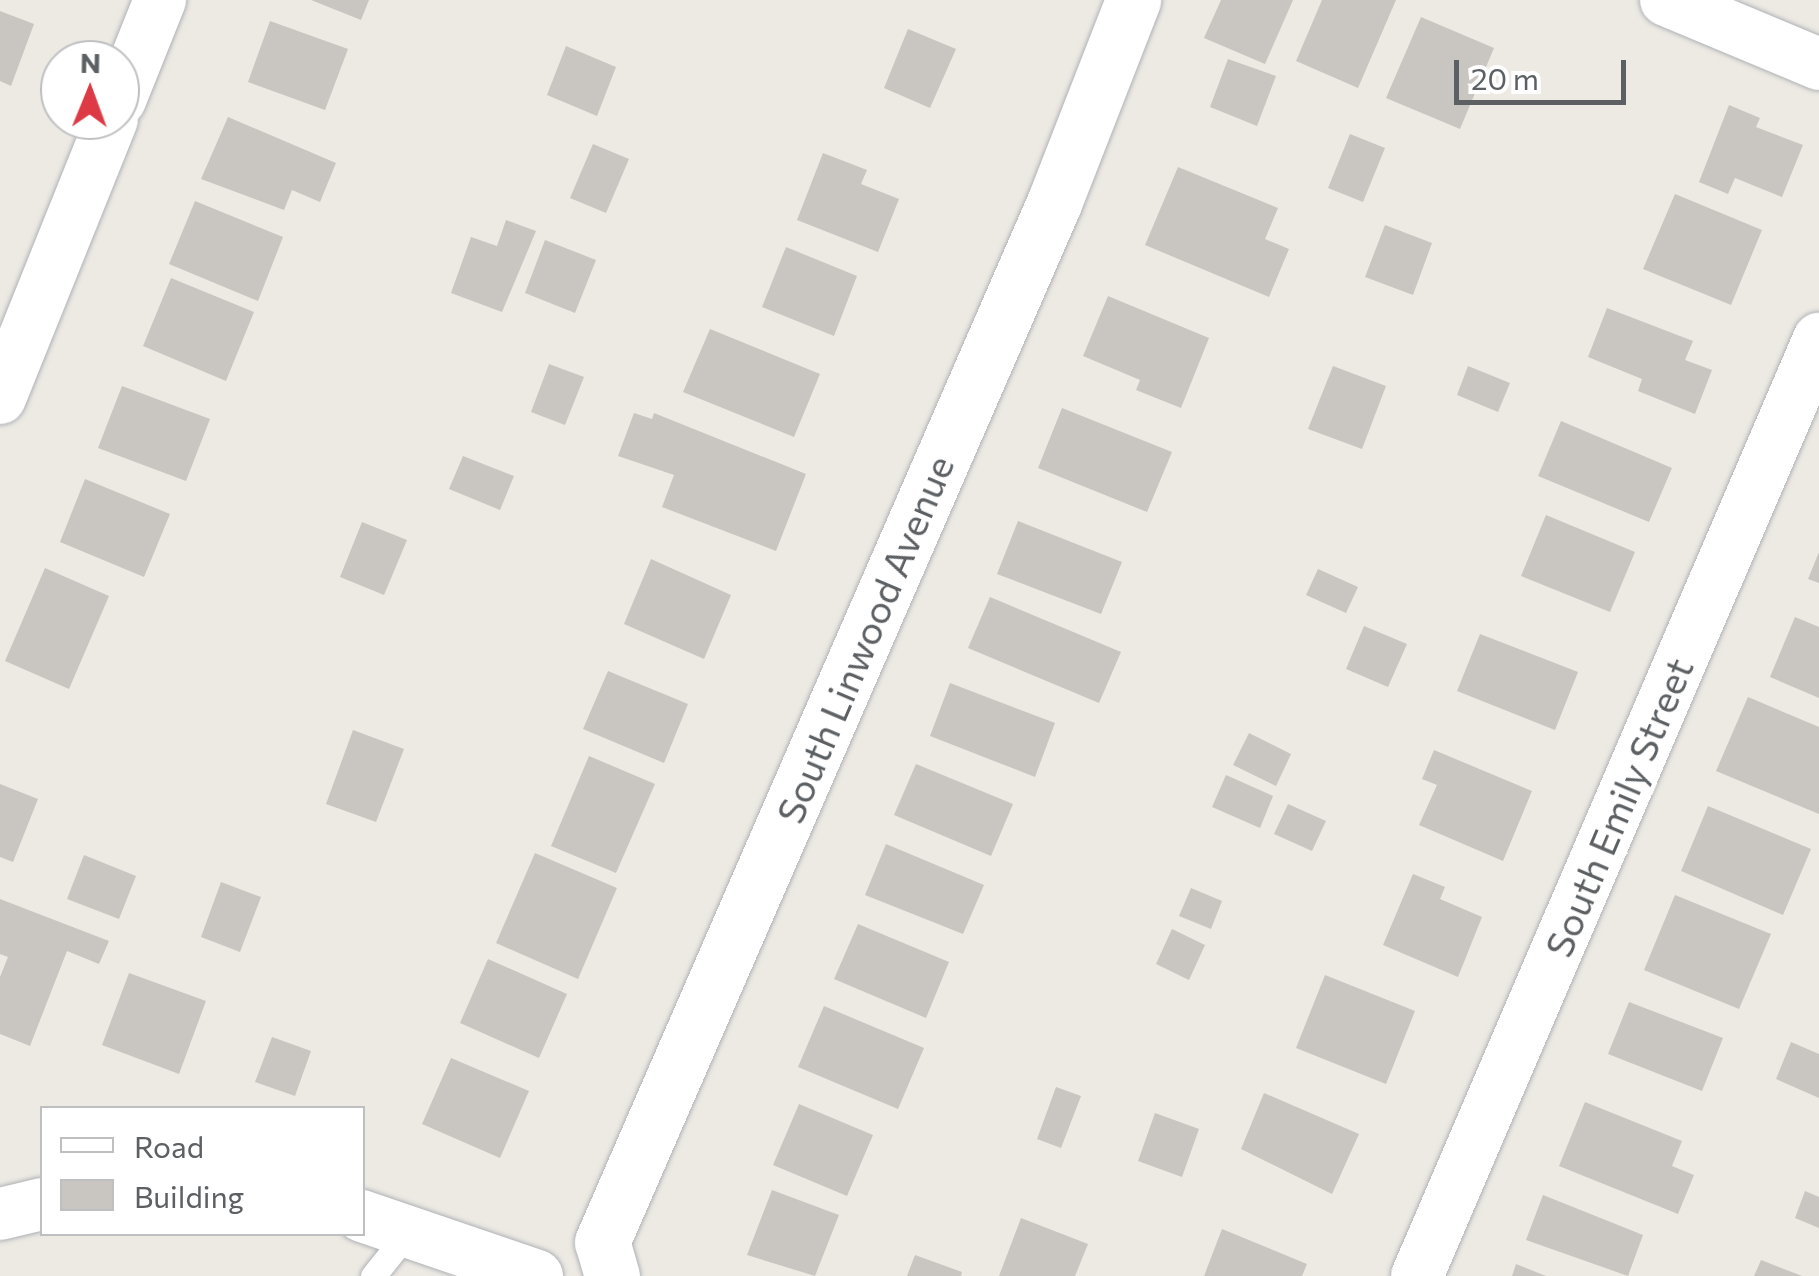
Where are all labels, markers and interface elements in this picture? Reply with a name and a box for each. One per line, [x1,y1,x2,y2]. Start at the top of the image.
north arrow [40,40,140,140]
scale bar [1459,40,1632,102]
text: N [80,45,101,79]
text: 20 m [1471,59,1539,96]
street label: South Linwood Avenue [766,448,962,830]
street label: South Emily Street [1534,651,1702,963]
legend [40,1106,365,1236]
text: Road [134,1127,204,1164]
text: Building [134,1177,244,1214]

